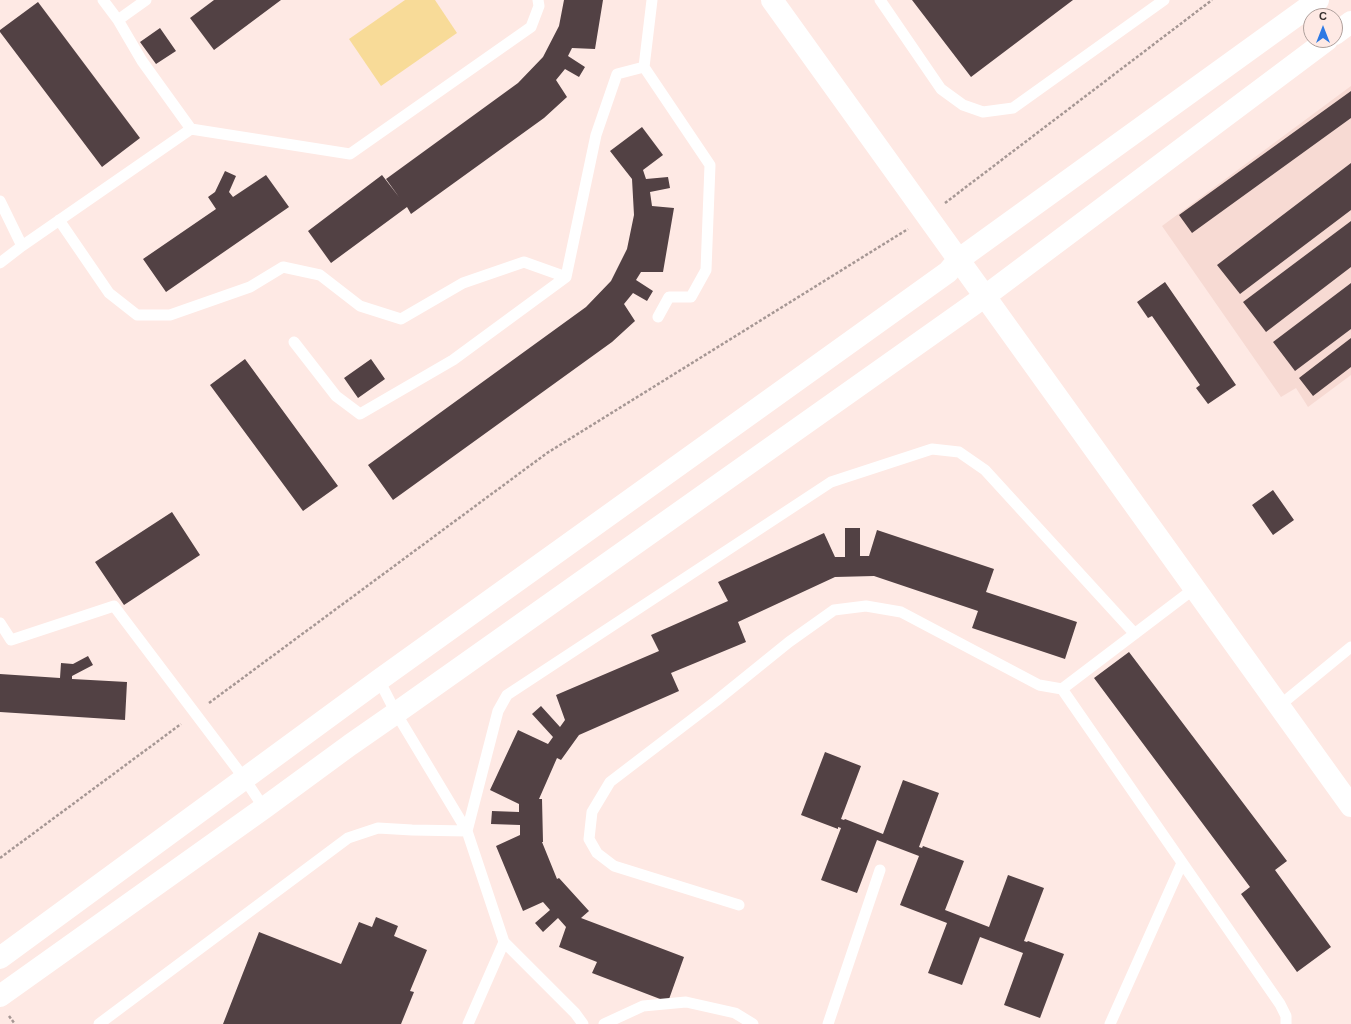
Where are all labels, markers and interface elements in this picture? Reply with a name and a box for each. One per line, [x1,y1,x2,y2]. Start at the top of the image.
north arrow [1303,8,1343,48]
text: С [1319,10,1327,23]

